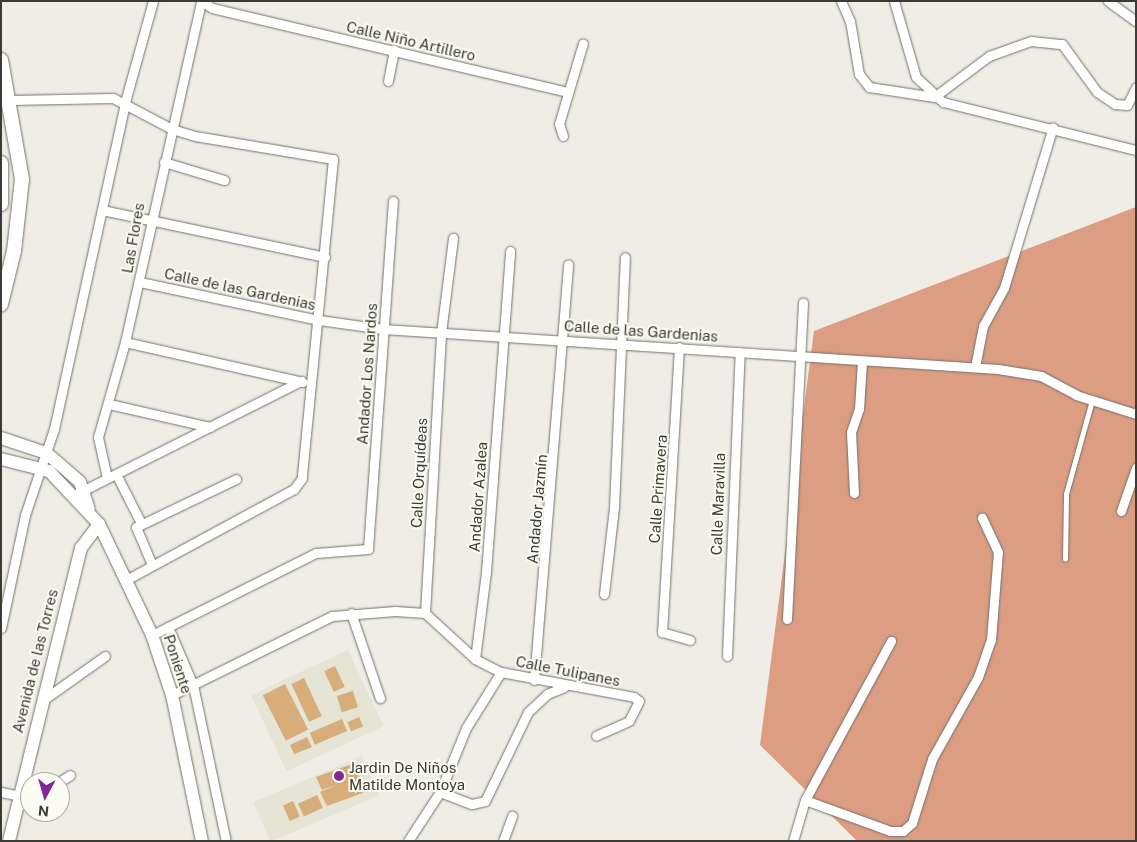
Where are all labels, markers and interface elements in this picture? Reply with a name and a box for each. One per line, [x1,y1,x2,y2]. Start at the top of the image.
street label: Calle Niño Artillero [345,17,477,65]
street label: Las Flores [118,201,148,275]
street label: Calle de las Gardenias [162,264,318,314]
street label: Andador Los Nardos [353,303,381,445]
street label: Calle de las Gardenias [563,317,719,345]
street label: Calle Orquídeas [407,417,431,529]
street label: Calle Primavera [645,434,671,544]
street label: Andador Azalea [465,441,491,553]
street label: Calle Maravilla [707,452,729,556]
street label: Andador Jazmín [523,453,551,565]
street label: Avenida de las Torres [8,587,62,735]
street label: Poniente [160,632,196,696]
street label: Calle Tulipanes [514,652,622,690]
place label: Jardin De Niños Matilde Montoya [349,758,465,793]
marker: Jardin De Niños Matilde Montoya [333,770,345,782]
north arrow [20,772,70,822]
text: N [37,802,50,819]

